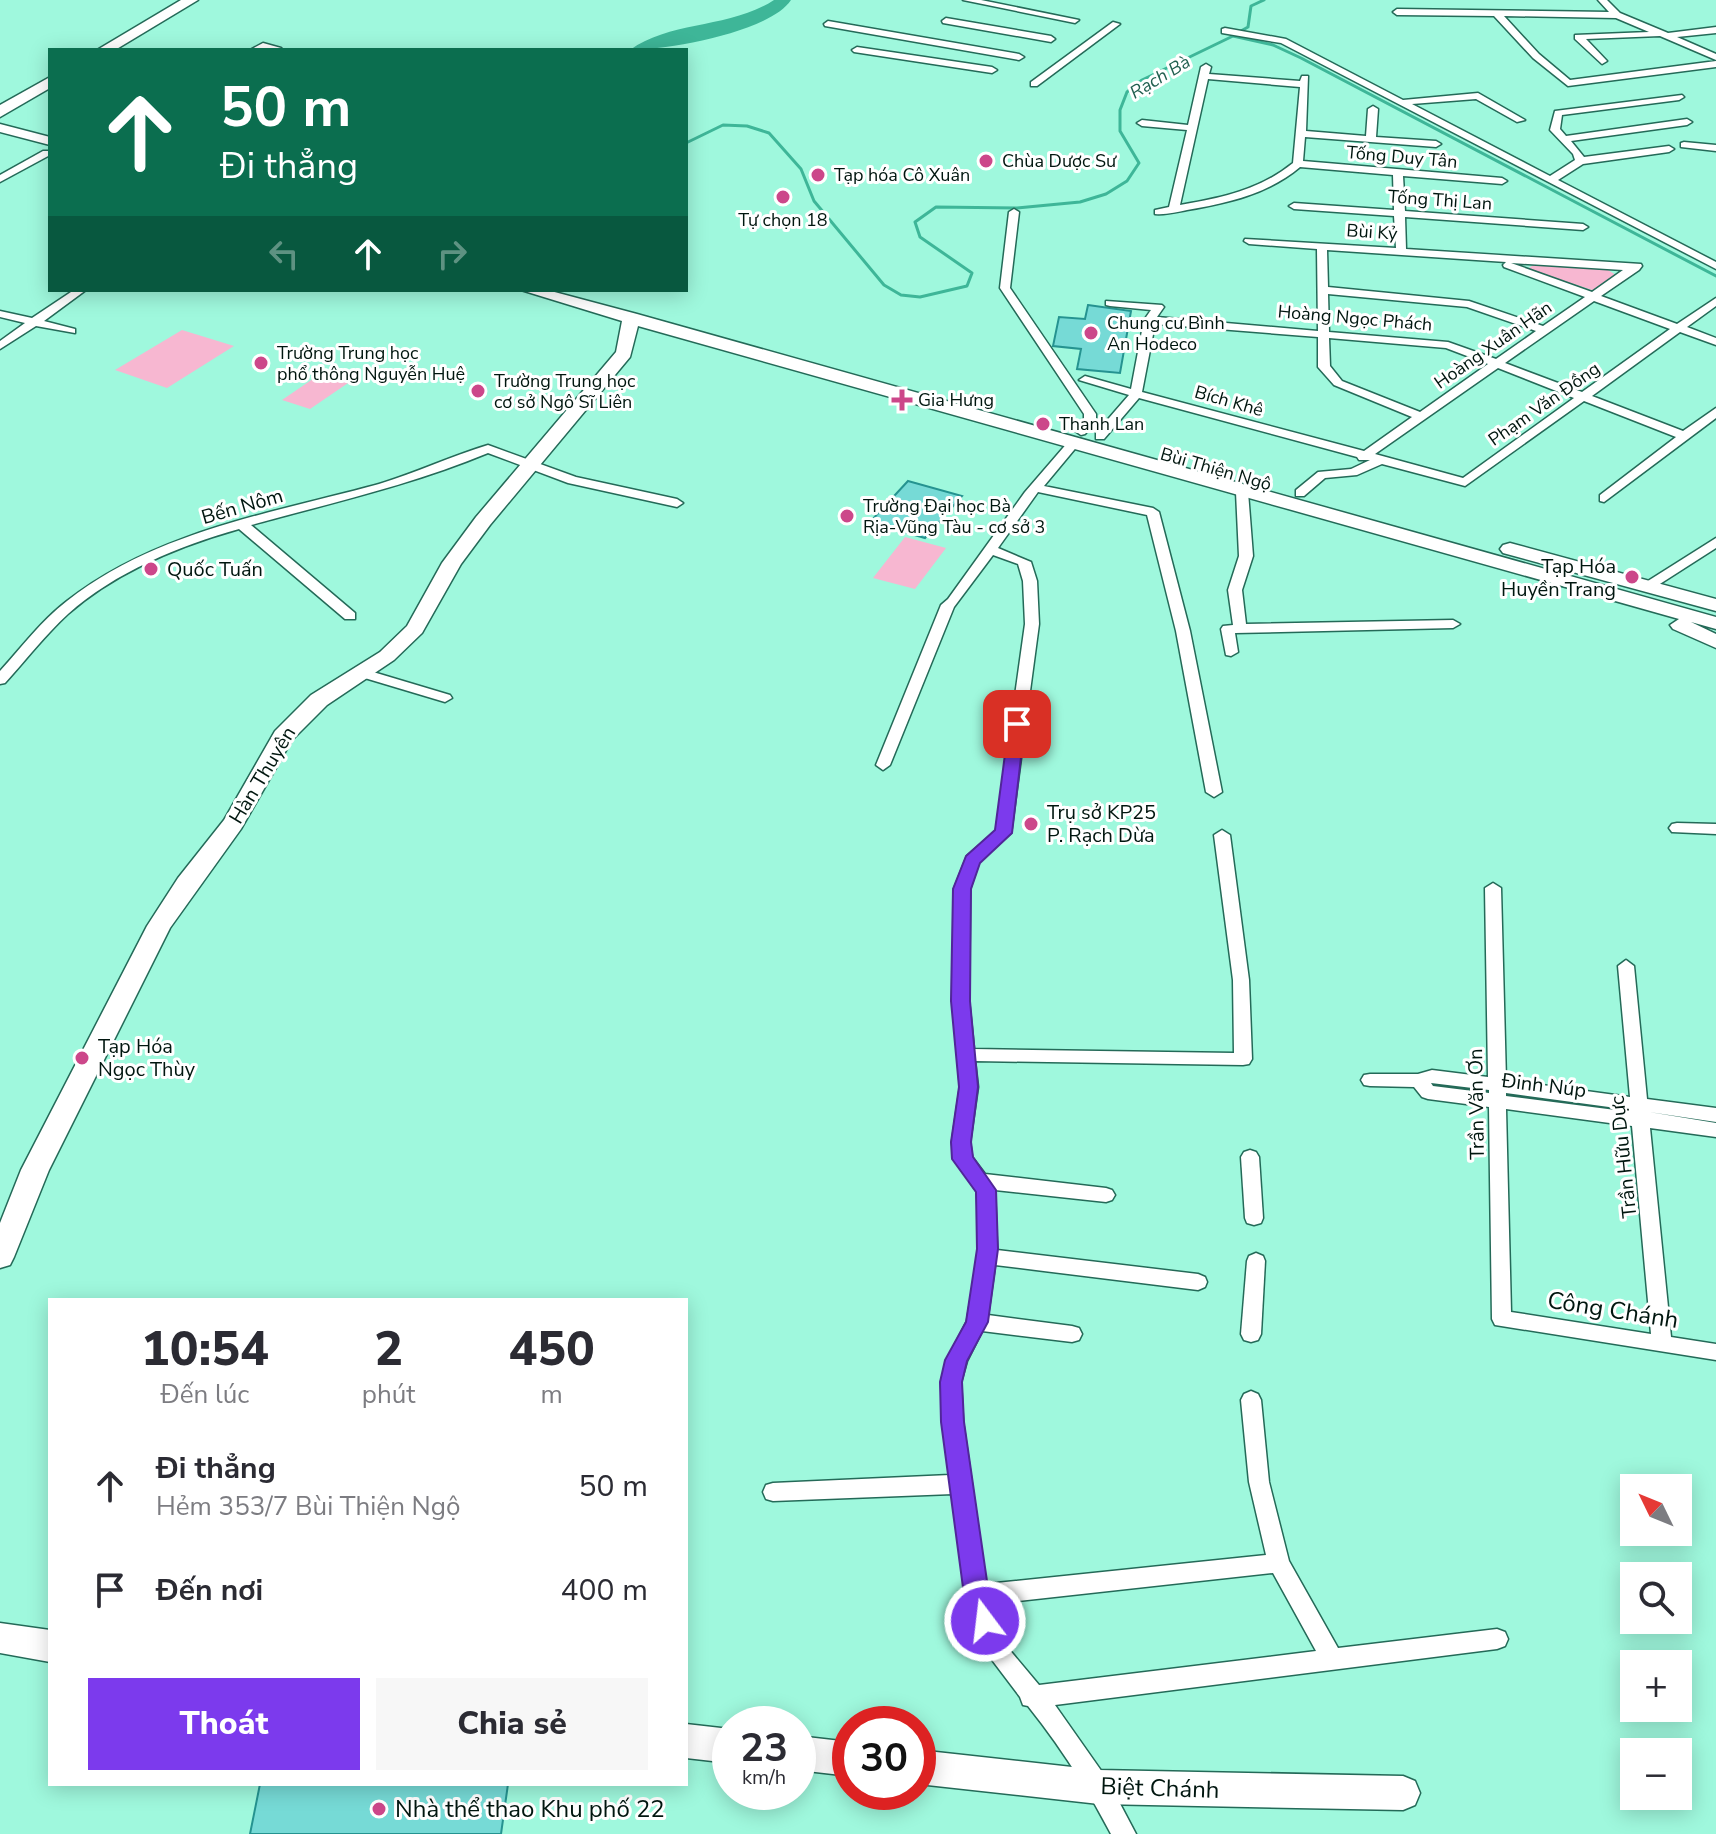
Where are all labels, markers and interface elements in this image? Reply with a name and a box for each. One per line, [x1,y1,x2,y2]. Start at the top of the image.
water label: Rạch Bà [1125,50,1195,104]
text: 50 m [220,69,351,146]
icon: ahead [88,80,192,184]
street label: Tống Duy Tân [1345,140,1459,174]
text: Đi thẳng [220,142,358,191]
place label: Chùa Dược Sư [1002,149,1117,173]
marker: Chùa Dược Sư [977,152,995,170]
place label: Tạp hóa Cô Xuân [834,163,970,187]
marker: Tạp hóa Cô Xuân [809,166,827,184]
street label: Tống Thị Lan [1387,184,1493,216]
marker: Tự chọn 18 [774,188,792,206]
place label: Tự chọn 18 [738,208,828,232]
street label: Bùi Kỷ [1346,218,1399,246]
icon: left [262,232,306,276]
icon: ahead [346,232,390,276]
icon: right [430,232,474,276]
street label: Hoàng Xuân Hãn [1429,296,1557,394]
street label: Hoàng Ngọc Phách [1277,299,1433,337]
place label: Chung cư Bình An Hodeco [1107,311,1225,356]
marker: Chung cư Bình An Hodeco [1082,324,1100,342]
place label: Trường Trung học phổ thông Nguyễn Huệ [277,341,465,386]
marker: Trường Trung học phổ thông Nguyễn Huệ [252,354,270,372]
street label: Phạm Văn Đồng [1483,357,1605,451]
place label: Trường Trung học cơ sở Ngô Sĩ Liên [494,369,635,414]
street label: Bích Khê [1192,380,1266,422]
marker: Trường Trung học cơ sở Ngô Sĩ Liên [469,382,487,400]
place label: Gia Hưng [918,388,994,412]
marker: Gia Hưng [893,391,911,409]
place label: Thanh Lan [1059,412,1144,436]
marker: Thanh Lan [1034,415,1052,433]
street label: Bùi Thiện Ngộ [1158,442,1274,496]
street label: Bến Nôm [198,482,286,531]
place label: Trường Đại học Bà Rịa-Vũng Tàu - cơ sở 3 [863,494,1045,539]
marker: Trường Đại học Bà Rịa-Vũng Tàu - cơ sở 3 [838,507,856,525]
place label: Tạp Hóa Huyền Trang [1501,553,1616,603]
place label: Quốc Tuấn [167,556,263,583]
marker: Quốc Tuấn [142,560,160,578]
marker: Tạp Hóa Huyền Trang [1623,568,1641,586]
pin [983,690,1051,758]
icon: arrive [995,702,1039,746]
street label: Hàn Thuyên [223,722,302,829]
place label: Trụ sở KP25 P. Rạch Dừa [1047,799,1156,849]
marker: Trụ sở KP25 P. Rạch Dừa [1022,815,1040,833]
place label: Tạp Hóa Ngọc Thùy [98,1033,196,1083]
street label: Trần Văn Ơn [1462,1048,1491,1160]
marker: Tạp Hóa Ngọc Thùy [73,1049,91,1067]
street label: Đinh Núp [1499,1067,1588,1104]
street label: Trần Hữu Dực [1604,1094,1643,1219]
street label: Công Chánh [1545,1284,1681,1336]
text: 10:54 [141,1316,269,1382]
text: 2 [374,1316,403,1382]
text: 450 [509,1316,595,1382]
text: Đến lúc [160,1377,249,1412]
text: phút [362,1377,415,1412]
text: m [541,1377,563,1412]
text: Đi thẳng [156,1448,276,1489]
icon: ahead [88,1464,132,1508]
text: 50 m [579,1466,648,1507]
north arrow [1620,1474,1692,1546]
map controls [1620,1474,1692,1810]
text: Hẻm 353/7 Bùi Thiện Ngộ [156,1489,461,1524]
button: search [1620,1562,1692,1634]
icon: arrive [88,1568,132,1612]
text: Đến nơi [156,1570,263,1611]
text: 400 m [561,1570,648,1611]
position arrow [943,1579,1027,1663]
button: + [1620,1650,1692,1722]
button: Thoát [88,1678,360,1770]
button: Chia sẻ [376,1678,648,1770]
speed limit sign: 30 [832,1706,936,1810]
text: 23 [740,1721,788,1775]
button: − [1620,1738,1692,1810]
text: km/h [742,1764,786,1791]
street label: Biệt Chánh [1100,1770,1220,1806]
place label: Nhà thể thao Khu phố 22 [395,1793,665,1825]
marker: Nhà thể thao Khu phố 22 [370,1800,388,1818]

